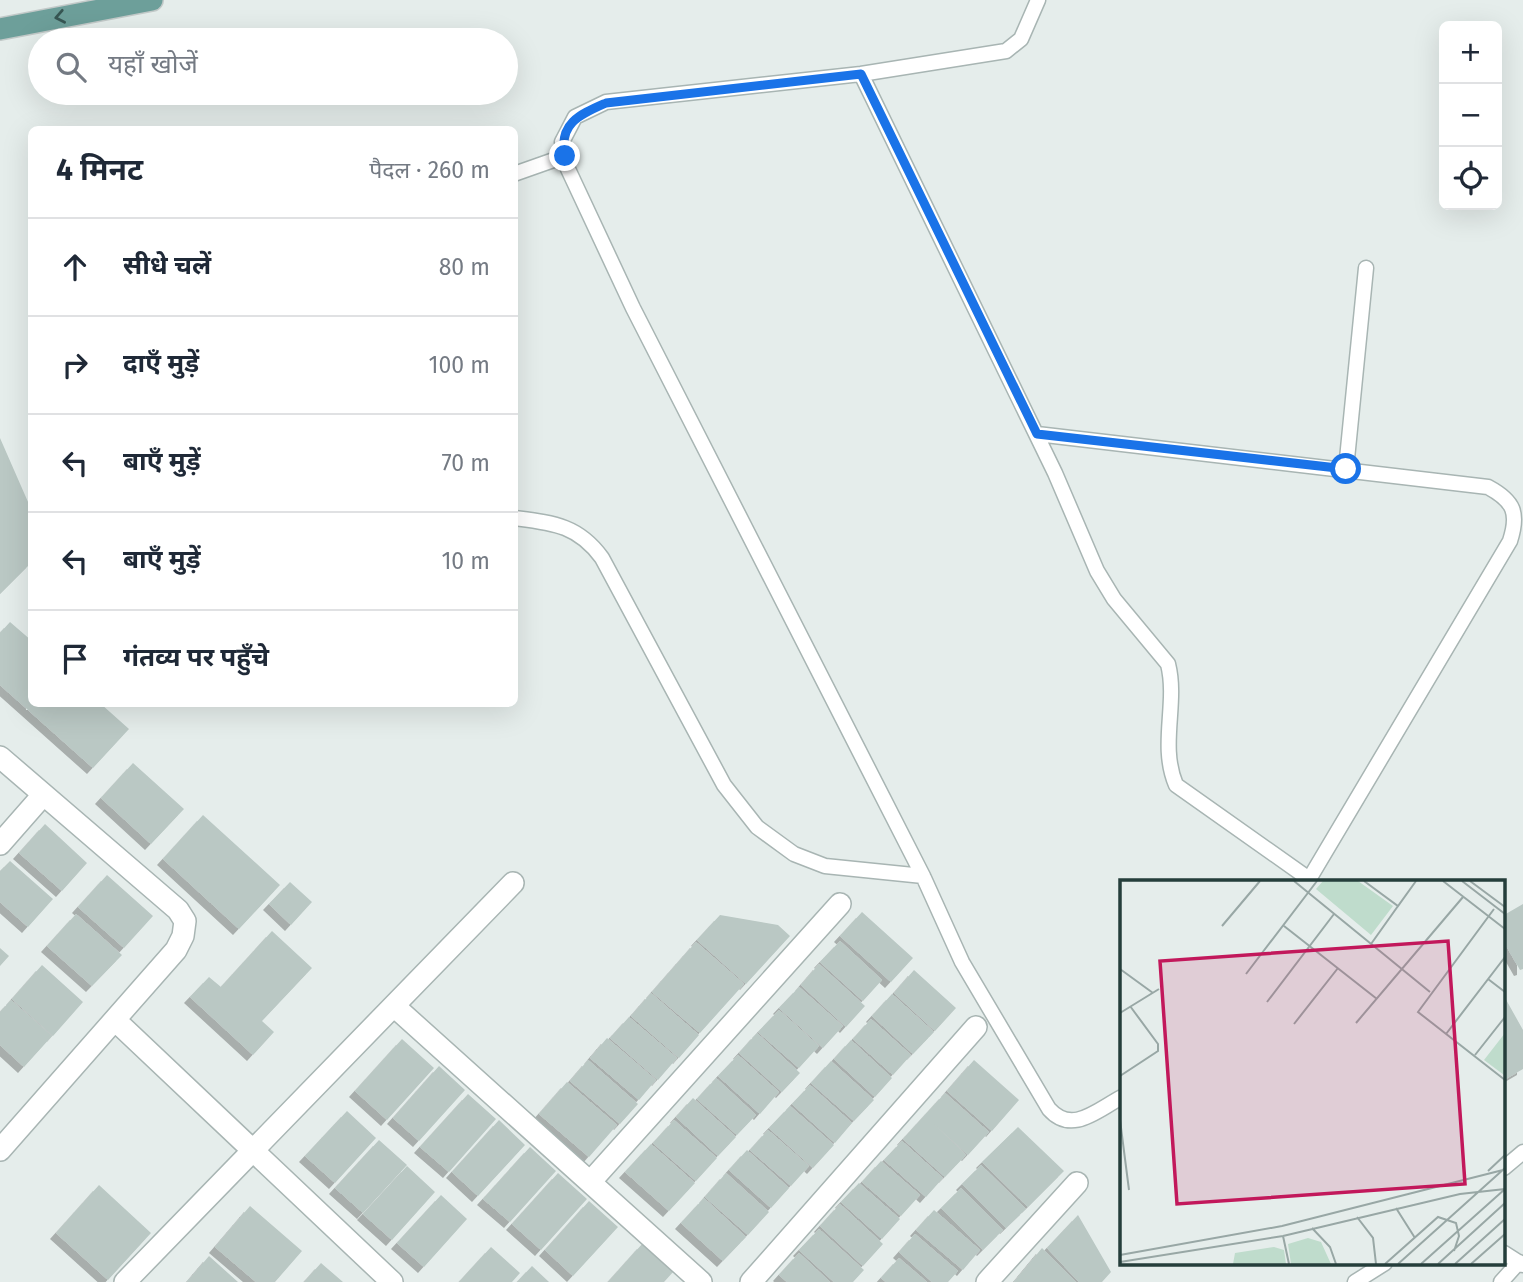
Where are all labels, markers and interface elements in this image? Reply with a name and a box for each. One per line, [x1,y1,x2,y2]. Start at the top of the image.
one-way arrow [54,9,66,24]
map controls [1439,21,1502,210]
button: + [1439,21,1502,84]
search box [28,28,518,105]
icon: search [52,48,90,86]
text: यहाँ खोजें [108,49,198,80]
button: − [1439,84,1502,147]
route end [549,140,580,171]
button: locate [1439,147,1502,210]
text: 4 मिनट [56,152,143,188]
text: पैदल · 260 m [369,156,490,184]
icon: ahead [56,248,94,286]
text: सीधे चलें [123,250,211,281]
text: 80 m [439,253,490,281]
icon: right [56,346,94,384]
text: दाएँ मुड़ें [123,348,199,379]
text: 100 m [429,351,490,379]
icon: left [56,444,94,482]
text: बाएँ मुड़ें [123,446,200,477]
text: 70 m [441,449,490,477]
route start [1330,453,1361,484]
icon: left [56,542,94,580]
text: बाएँ मुड़ें [123,544,200,575]
text: 10 m [441,547,490,575]
icon: arrive [56,640,94,678]
text: गंतव्य पर पहुँचे [123,642,269,673]
inset map [1120,880,1506,1264]

